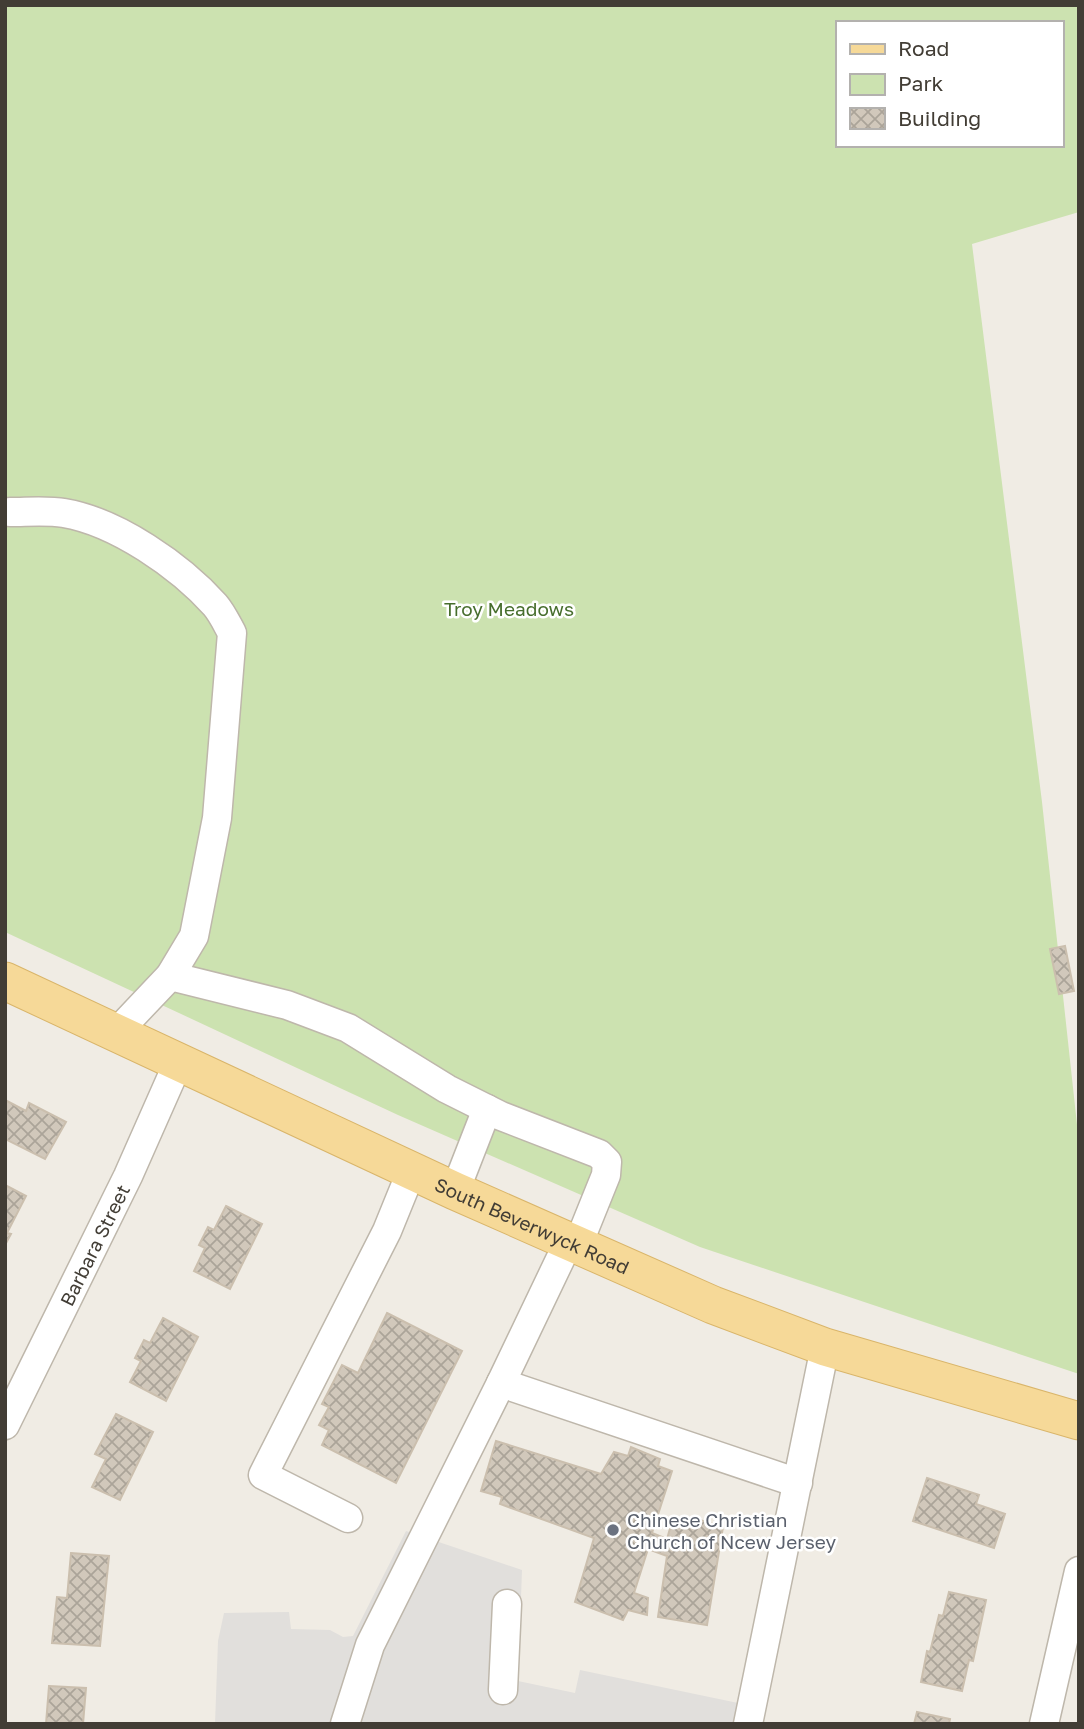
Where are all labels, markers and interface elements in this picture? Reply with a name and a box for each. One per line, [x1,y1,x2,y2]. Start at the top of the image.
legend [836,21,1063,147]
text: Road [898,35,949,61]
text: Park [898,70,944,96]
text: Building [898,105,981,131]
park label: Troy Meadows [444,597,574,620]
street label: South Beverwyck Road [431,1172,633,1278]
street label: Barbara Street [54,1180,134,1309]
place label: Chinese Christian Church of Ncew Jersey [627,1508,836,1553]
marker: Chinese Christian Church of Ncew Jersey [605,1522,621,1538]

